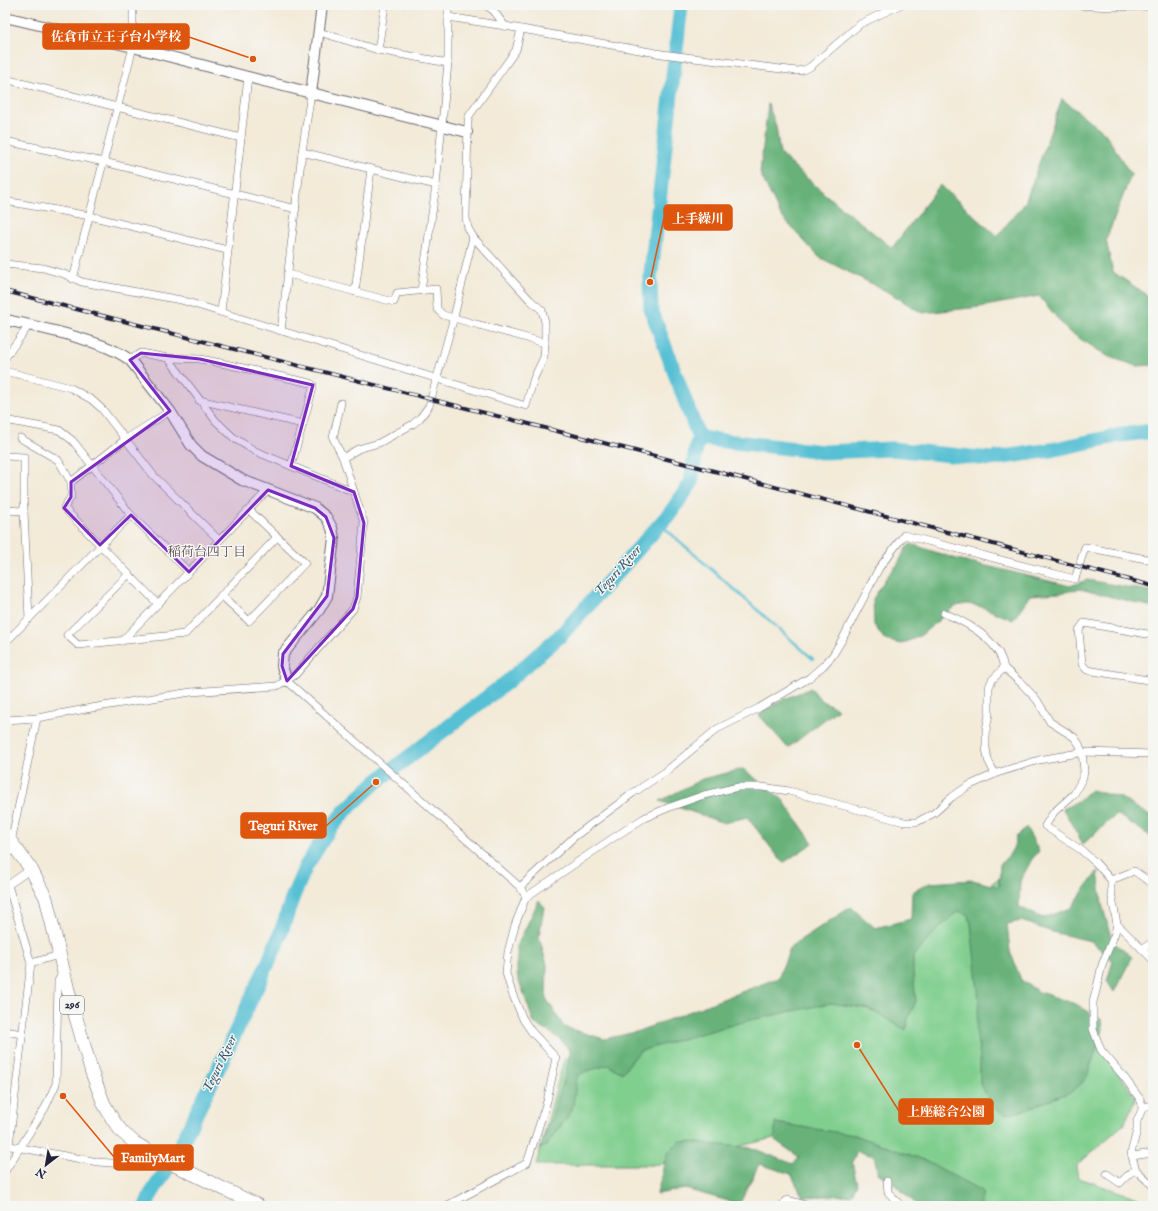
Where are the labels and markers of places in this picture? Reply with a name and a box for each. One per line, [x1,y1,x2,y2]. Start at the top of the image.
callout: 佐倉市立王子台小学校 [43,24,189,49]
callout: 上手繰川 [664,205,732,230]
callout: Teguri River [241,813,326,838]
callout: 上座総合公園 [899,1099,993,1124]
callout: FamilyMart [114,1145,193,1170]

